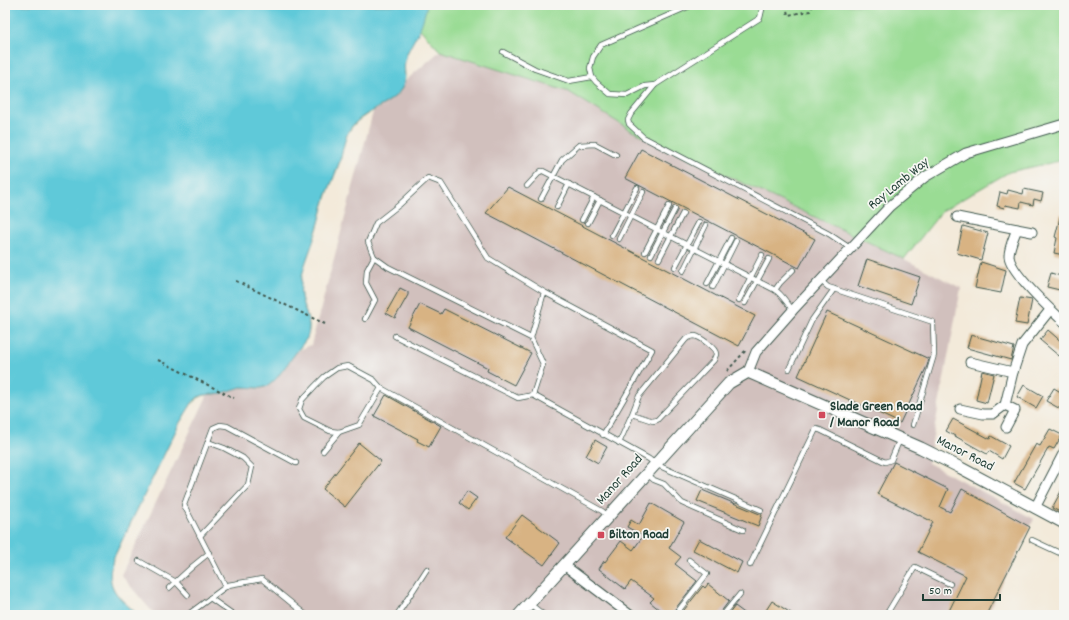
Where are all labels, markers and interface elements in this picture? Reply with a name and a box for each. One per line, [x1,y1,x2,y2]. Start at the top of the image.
street label: Ray Lamb Way [864,153,934,215]
place label: Slade Green Road / Manor Road [829,397,923,433]
marker: Slade Green Road / Manor Road [817,410,827,420]
street label: Manor Road [933,431,997,477]
street label: Manor Road [592,450,648,510]
place label: Bilton Road [609,525,669,545]
marker: Bilton Road [596,530,606,540]
scale bar [923,576,1000,602]
text: 50 m [929,583,952,600]

